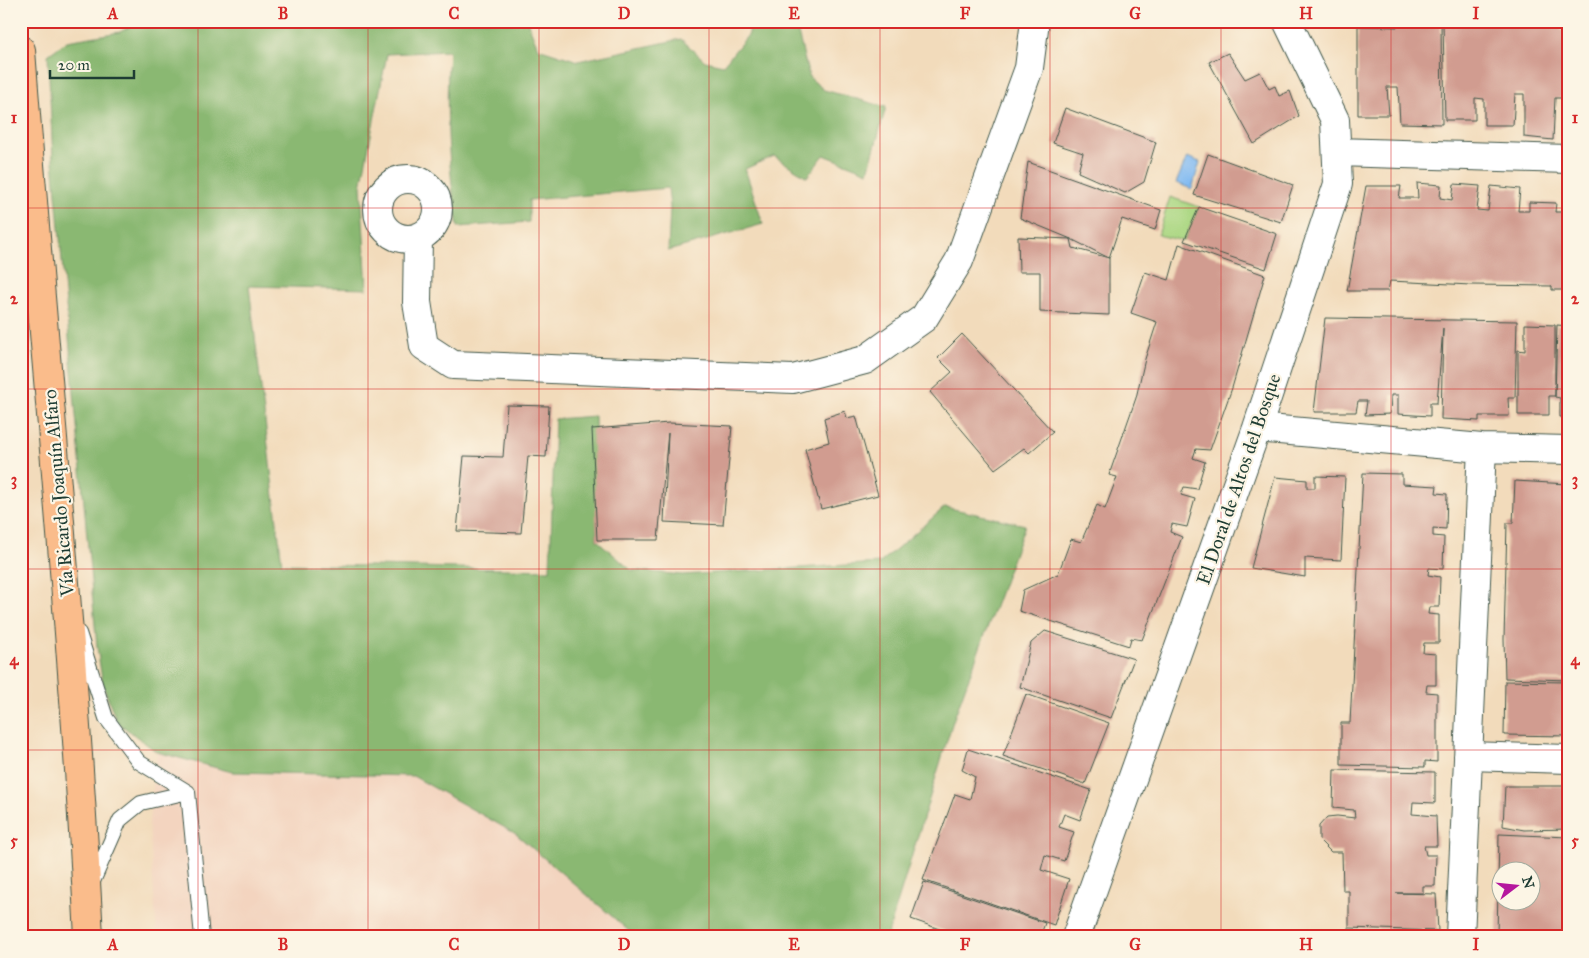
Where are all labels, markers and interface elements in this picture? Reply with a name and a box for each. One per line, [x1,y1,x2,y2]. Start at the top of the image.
text: A [107,4,119,23]
text: B [278,4,288,23]
text: C [449,4,460,23]
text: D [618,4,631,23]
text: E [788,4,800,23]
text: F [960,4,971,23]
text: G [1129,4,1141,23]
text: H [1299,4,1313,23]
text: I [1473,4,1480,23]
scale bar [50,48,134,80]
text: 20 m [58,56,90,74]
text: 1 [11,108,18,127]
text: 1 [1572,108,1579,127]
text: 2 [10,289,19,308]
text: 2 [1571,289,1580,308]
street label: El Doral de Altos del Bosque [1191,370,1286,588]
street label: Vía Ricardo Joaquín Alfaro [38,388,80,599]
text: 3 [11,470,17,490]
text: 3 [1572,470,1578,490]
text: 4 [10,650,20,670]
text: 4 [1571,650,1581,670]
text: 5 [10,831,18,850]
text: 5 [1571,831,1579,850]
north arrow [1492,860,1542,910]
text: N [1518,875,1538,891]
text: A [107,935,119,954]
text: B [278,935,288,954]
text: C [449,935,460,954]
text: D [618,935,631,954]
text: E [788,935,800,954]
text: F [960,935,971,954]
text: G [1129,935,1141,954]
text: H [1299,935,1313,954]
text: I [1473,935,1480,954]

